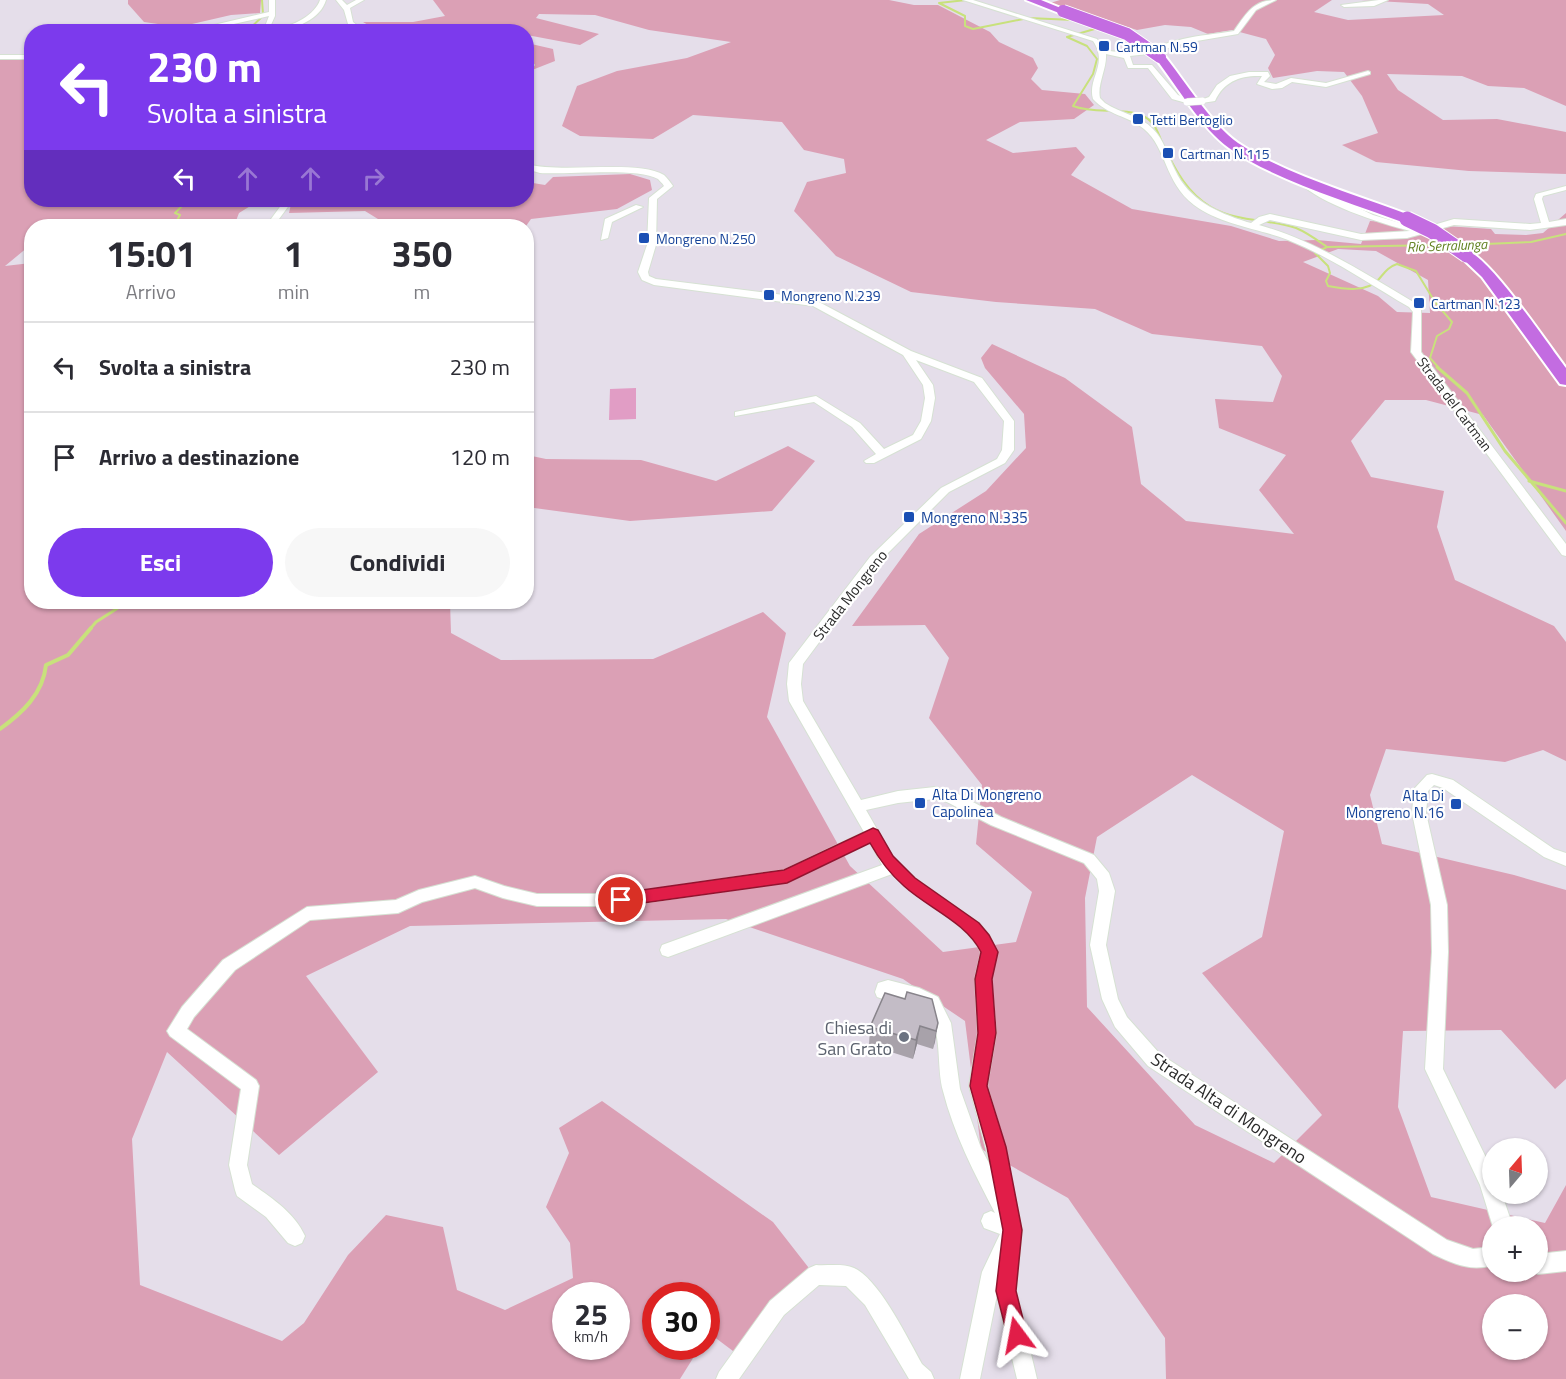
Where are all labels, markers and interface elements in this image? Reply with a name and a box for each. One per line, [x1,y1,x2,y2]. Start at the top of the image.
text: 230 m [147,34,262,98]
place label: Cartman N.59 [1116,36,1198,57]
marker: Cartman N.59 [1097,39,1111,53]
icon: left [48,48,126,126]
text: Svolta a sinistra [147,92,327,133]
place label: Tetti Bertoglio [1150,109,1233,130]
marker: Tetti Bertoglio [1131,112,1145,126]
place label: Cartman N.115 [1180,143,1270,164]
marker: Cartman N.115 [1161,146,1175,160]
icon: left [168,162,201,195]
icon: ahead [231,162,264,195]
icon: ahead [294,162,327,195]
icon: right [357,162,390,195]
text: 15:01 [106,226,196,281]
text: 1 [284,226,304,281]
text: 350 [392,226,452,281]
place label: Mongreno N.250 [656,228,756,249]
marker: Mongreno N.250 [637,231,651,245]
water label: Rio Serralunga [1406,233,1489,257]
text: Arrivo [126,276,176,307]
text: min [278,276,310,307]
text: m [413,276,430,307]
place label: Mongreno N.239 [781,285,881,306]
marker: Mongreno N.239 [762,288,776,302]
place label: Cartman N.123 [1431,293,1521,314]
marker: Cartman N.123 [1412,296,1426,310]
text: Svolta a sinistra [99,350,251,384]
text: 230 m [450,350,510,384]
icon: left [48,351,81,384]
street label: Strada del Cartman [1413,352,1497,456]
text: Arrivo a destinazione [99,440,299,474]
text: 120 m [450,440,510,474]
icon: arrive [48,441,81,474]
place label: Mongreno N.335 [921,506,1028,529]
marker: Mongreno N.335 [902,510,916,524]
button: Esci [48,528,273,597]
button: Condividi [285,528,510,597]
street label: Strada Mongreno [807,545,893,645]
place label: Alta Di Mongreno Capolinea [932,783,1042,823]
place label: Alta Di Mongreno N.16 [1346,784,1444,824]
marker: Alta Di Mongreno Capolinea [913,796,927,810]
marker: Alta Di Mongreno N.16 [1449,797,1463,811]
pin [595,874,646,925]
icon: arrive [604,883,637,916]
place label: Chiesa di San Grato [817,1014,892,1062]
marker: Chiesa di San Grato [897,1030,911,1044]
street label: Strada Alta di Mongreno [1146,1046,1312,1170]
north arrow [1482,1138,1548,1204]
map controls [1482,1138,1548,1360]
button: + [1482,1216,1548,1282]
speed limit sign: 30 [642,1282,720,1360]
text: 25 [574,1291,608,1337]
button: − [1482,1294,1548,1360]
position arrow [985,1303,1049,1367]
text: km/h [574,1325,608,1348]

